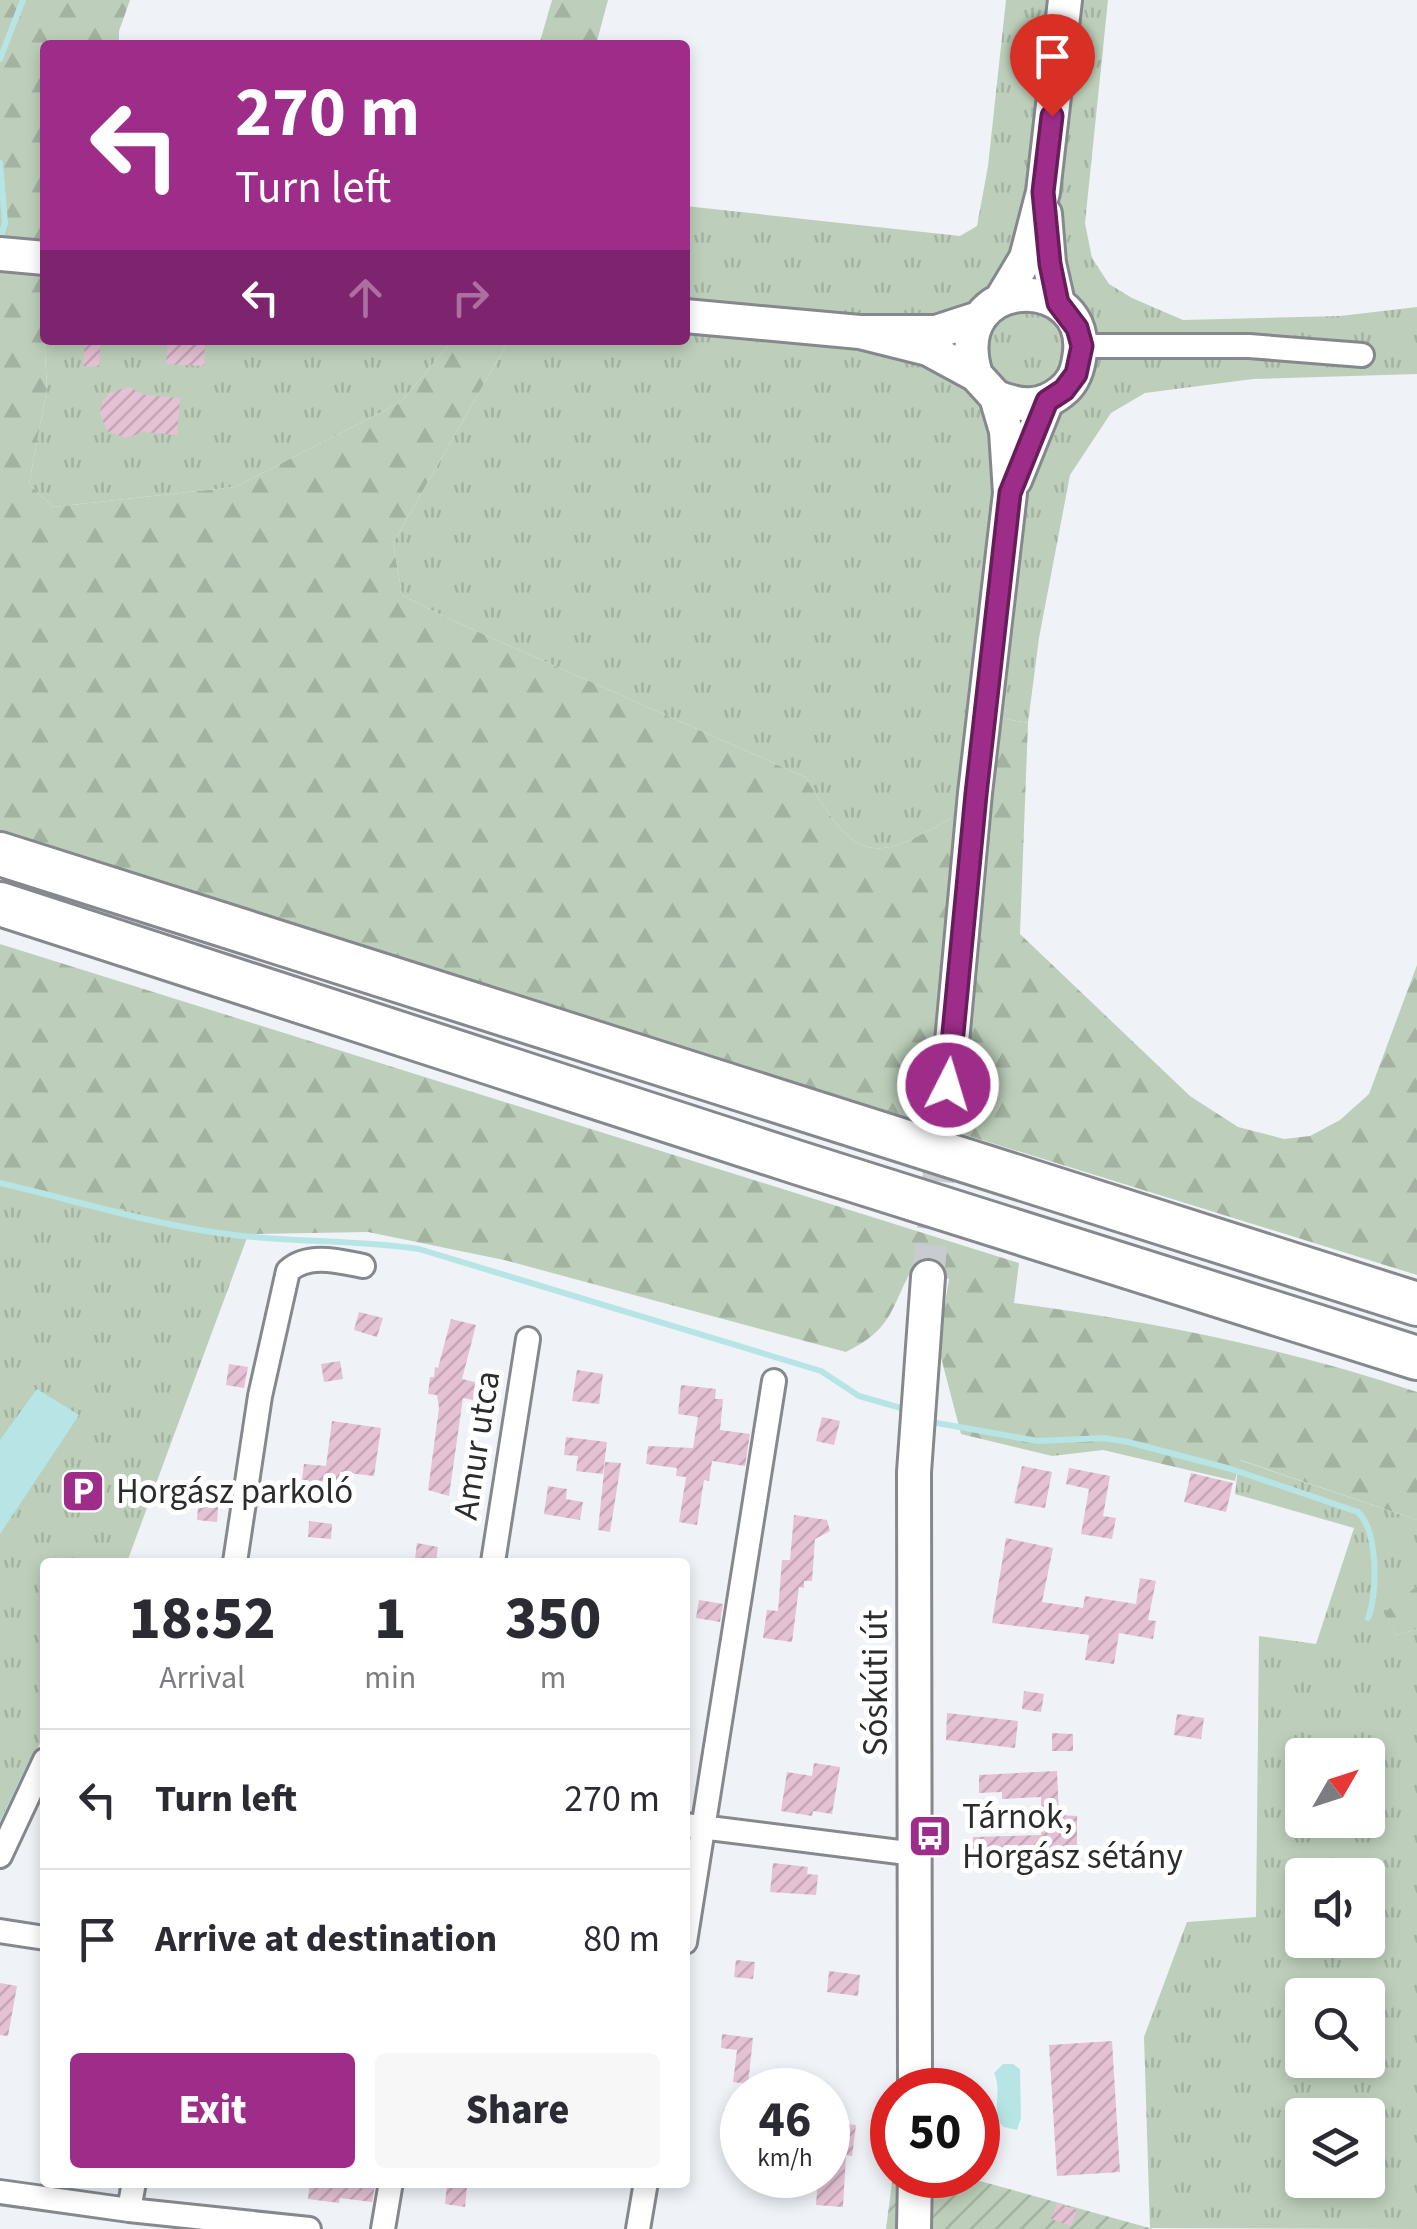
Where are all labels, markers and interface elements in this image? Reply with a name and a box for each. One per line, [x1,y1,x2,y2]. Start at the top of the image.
pin [1010,14,1095,117]
icon: arrive [1025,29,1080,84]
text: 270 m [235,63,420,163]
icon: left [70,80,200,210]
text: Turn left [235,156,391,220]
icon: left [233,270,288,325]
icon: ahead [338,270,393,325]
icon: right [443,270,498,325]
position arrow [896,1033,1000,1137]
street label: Amur utca [441,1367,513,1523]
place label: Horgász parkoló [116,1467,353,1517]
parking icon: Horgász parkoló [60,1468,106,1514]
text: 18:52 [129,1577,276,1662]
text: 1 [374,1577,406,1662]
text: 350 [505,1577,601,1662]
street label: Sóskúti út [851,1610,901,1756]
text: Arrival [159,1655,245,1701]
text: min [364,1655,416,1701]
text: m [540,1655,566,1701]
north arrow [1285,1738,1385,1838]
map controls [1285,1738,1385,2198]
icon: left [70,1772,125,1827]
text: Turn left [155,1772,297,1826]
text: 270 m [564,1772,660,1826]
place label: Tárnok, Horgász sétány [962,1792,1183,1882]
bus stop icon: Tárnok, Horgász sétány [907,1813,953,1859]
button: sound [1285,1858,1385,1958]
icon: arrive [70,1912,125,1967]
text: Arrive at destination [155,1912,497,1966]
text: 80 m [583,1912,660,1966]
button: search [1285,1978,1385,2078]
button: Exit [70,2053,355,2168]
button: Share [375,2053,660,2168]
speed limit sign: 50 [870,2068,1000,2198]
text: 46 [759,2085,811,2156]
button: layers [1285,2098,1385,2198]
text: km/h [757,2140,813,2176]

